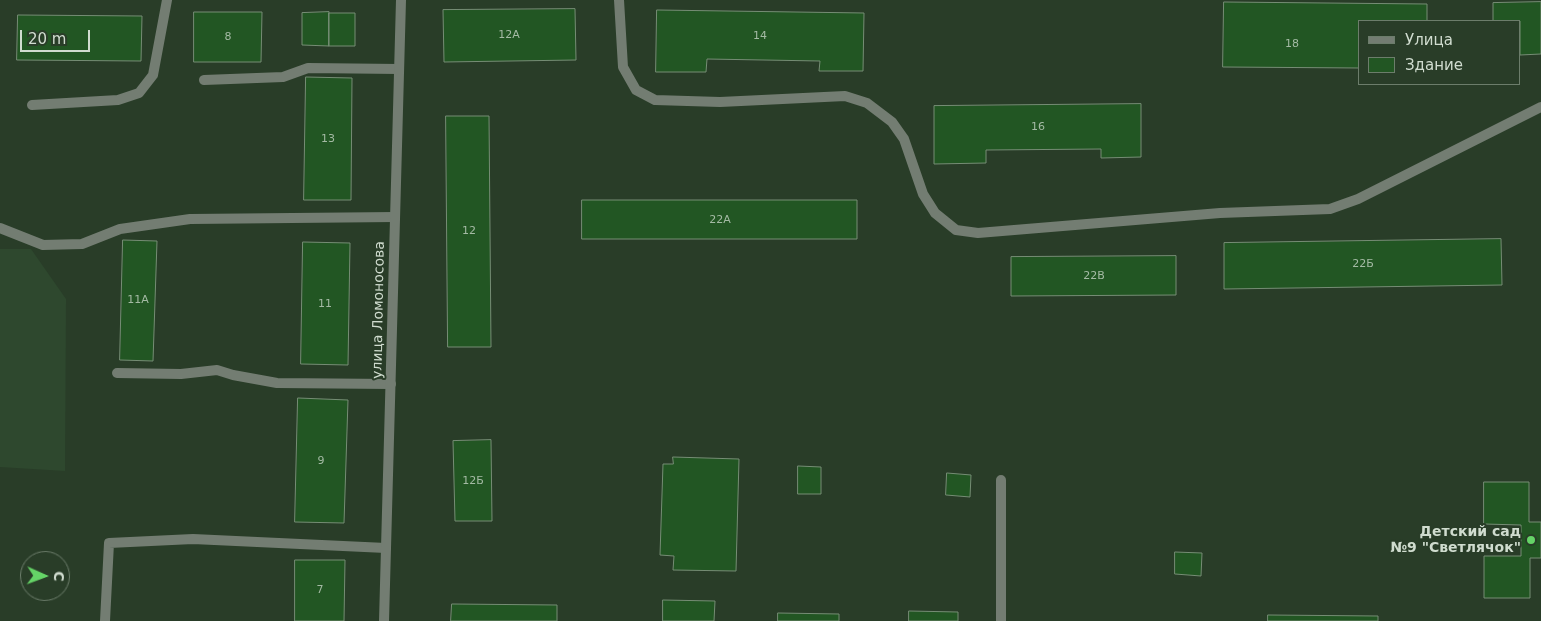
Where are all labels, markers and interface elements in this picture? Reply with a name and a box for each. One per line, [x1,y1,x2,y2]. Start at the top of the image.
scale bar [22,20,92,52]
legend [1358,20,1521,85]
house number: 12А [498,28,520,42]
house number: 14 [753,29,767,43]
text: 20 m [28,30,66,48]
house number: 8 [225,30,231,44]
text: Улица [1405,31,1453,49]
house number: 18 [1285,37,1299,51]
text: Здание [1405,56,1463,74]
house number: 16 [1031,120,1045,134]
house number: 13 [321,132,335,146]
house number: 22А [709,213,731,227]
house number: 12 [462,224,476,238]
street label: улица Ломоносова [369,241,389,379]
house number: 22Б [1352,257,1374,271]
house number: 22В [1083,269,1105,283]
house number: 11А [127,293,149,307]
house number: 11 [318,297,332,311]
house number: 9 [318,454,324,468]
house number: 12Б [462,474,484,488]
place label: Детский сад №9 "Светлячок" [1390,524,1521,556]
marker: Детский сад №9 "Светлячок" [1525,534,1537,546]
north arrow [20,551,70,601]
text: С [51,571,67,582]
house number: 7 [317,583,323,597]

